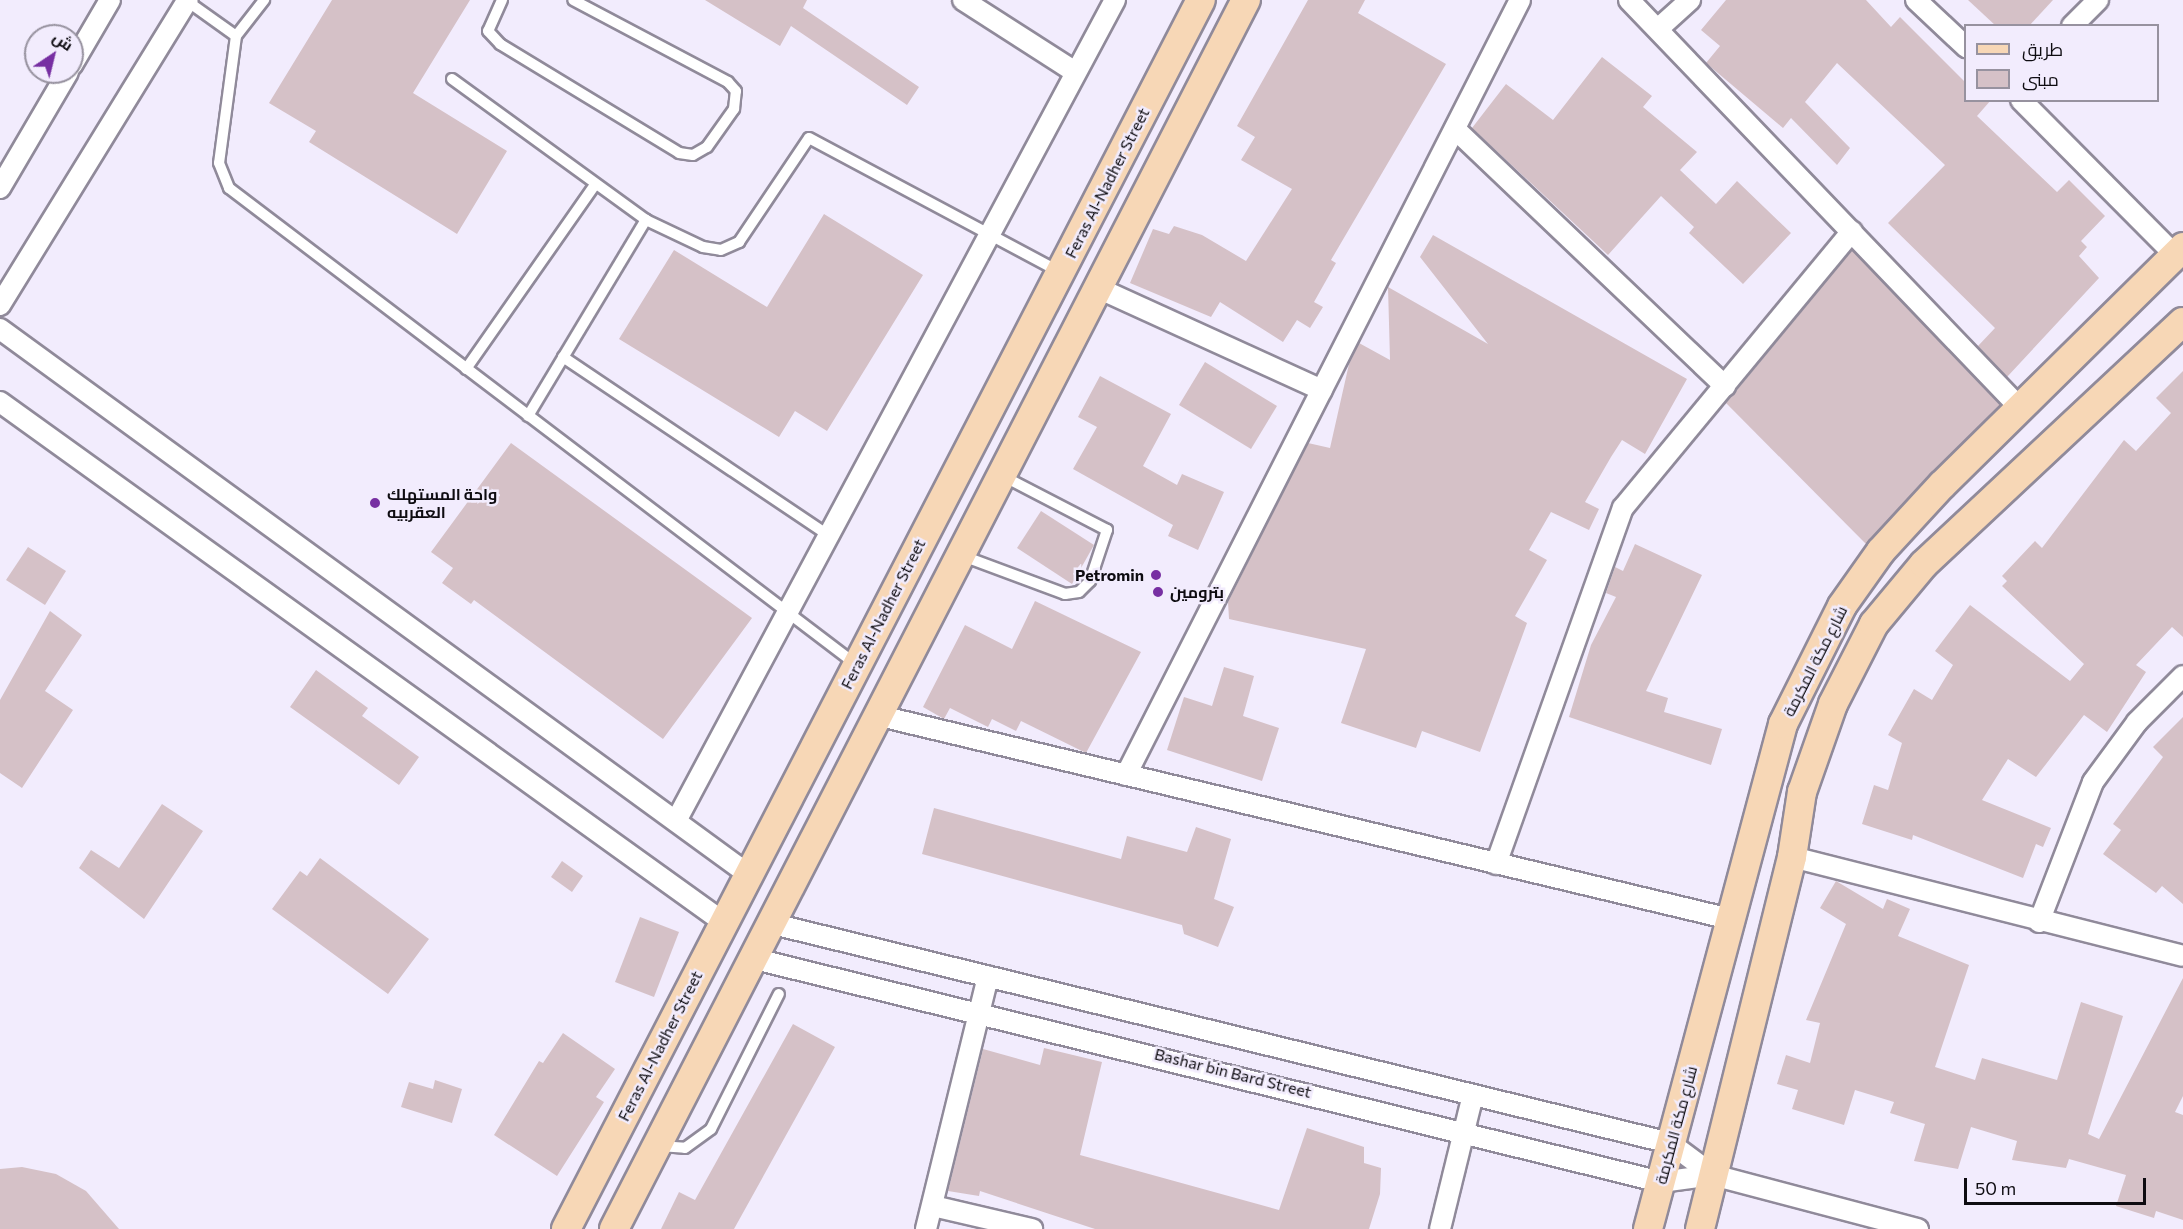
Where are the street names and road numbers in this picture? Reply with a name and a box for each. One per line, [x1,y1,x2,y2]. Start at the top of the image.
street label: Feras Al-Nadher Street [1061,105,1153,261]
street label: Feras Al-Nadher Street [837,536,929,692]
street label: شارع مكة المكرمة [1779,603,1851,719]
street label: Feras Al-Nadher Street [614,968,706,1124]
street label: Bashar bin Bard Street [1153,1044,1313,1102]
street label: شارع مكة المكرمة [1651,1064,1701,1186]

